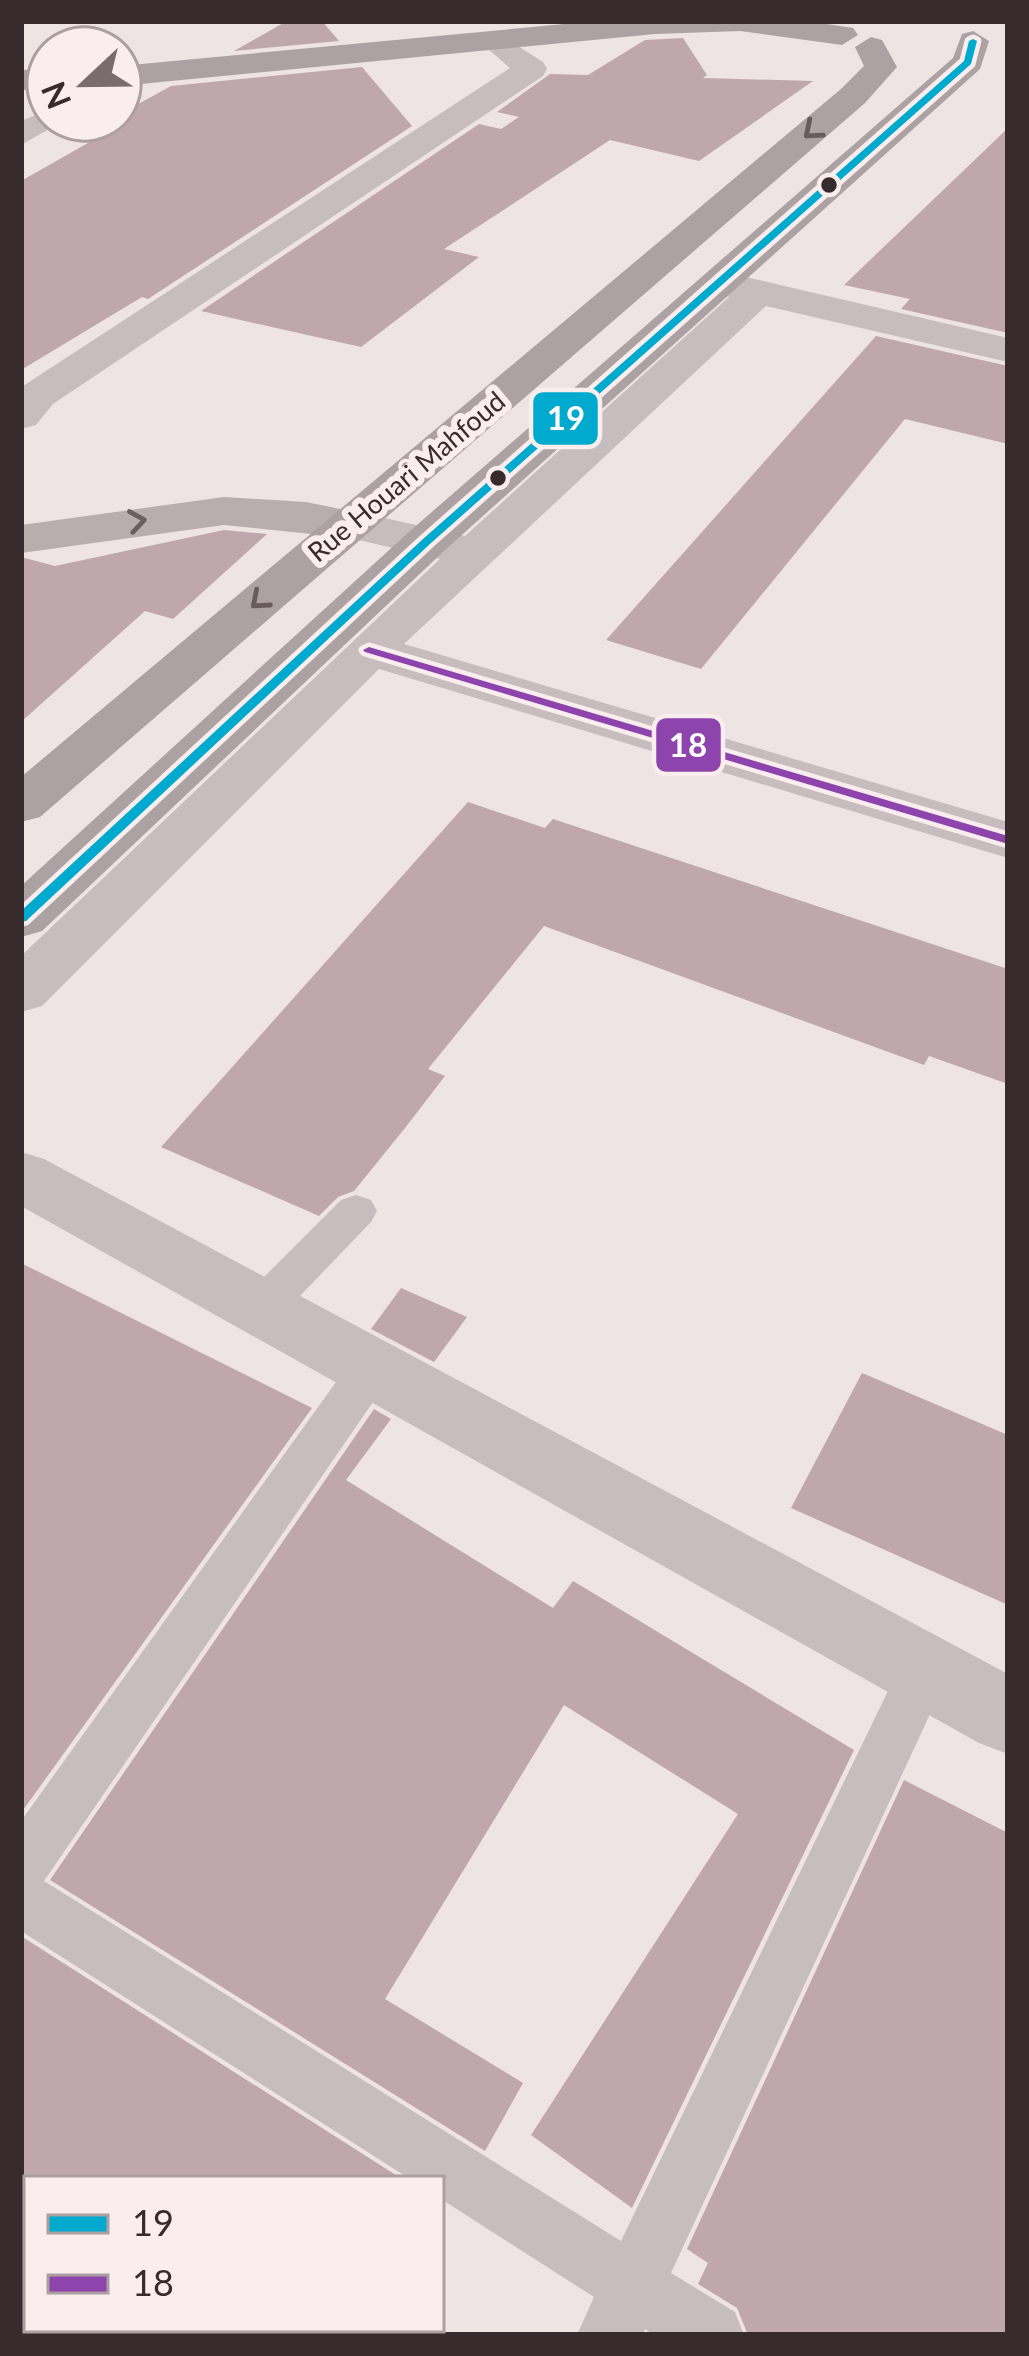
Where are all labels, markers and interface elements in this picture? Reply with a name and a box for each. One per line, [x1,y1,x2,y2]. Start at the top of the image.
north arrow [24,24,144,144]
text: N [32,76,79,115]
one-way arrow [804,117,826,139]
unlabelled marker [818,174,840,196]
street label: Rue Houari Mahfoud [301,384,511,568]
line badge: 19 [531,390,600,447]
text: 19 [547,397,585,437]
unlabelled marker [487,467,509,489]
one-way arrow [127,509,146,535]
one-way arrow [251,587,273,609]
line badge: 18 [654,716,723,774]
text: 18 [669,724,707,764]
legend [24,2176,444,2332]
text: 19 [132,2200,174,2244]
text: 18 [132,2260,174,2304]

